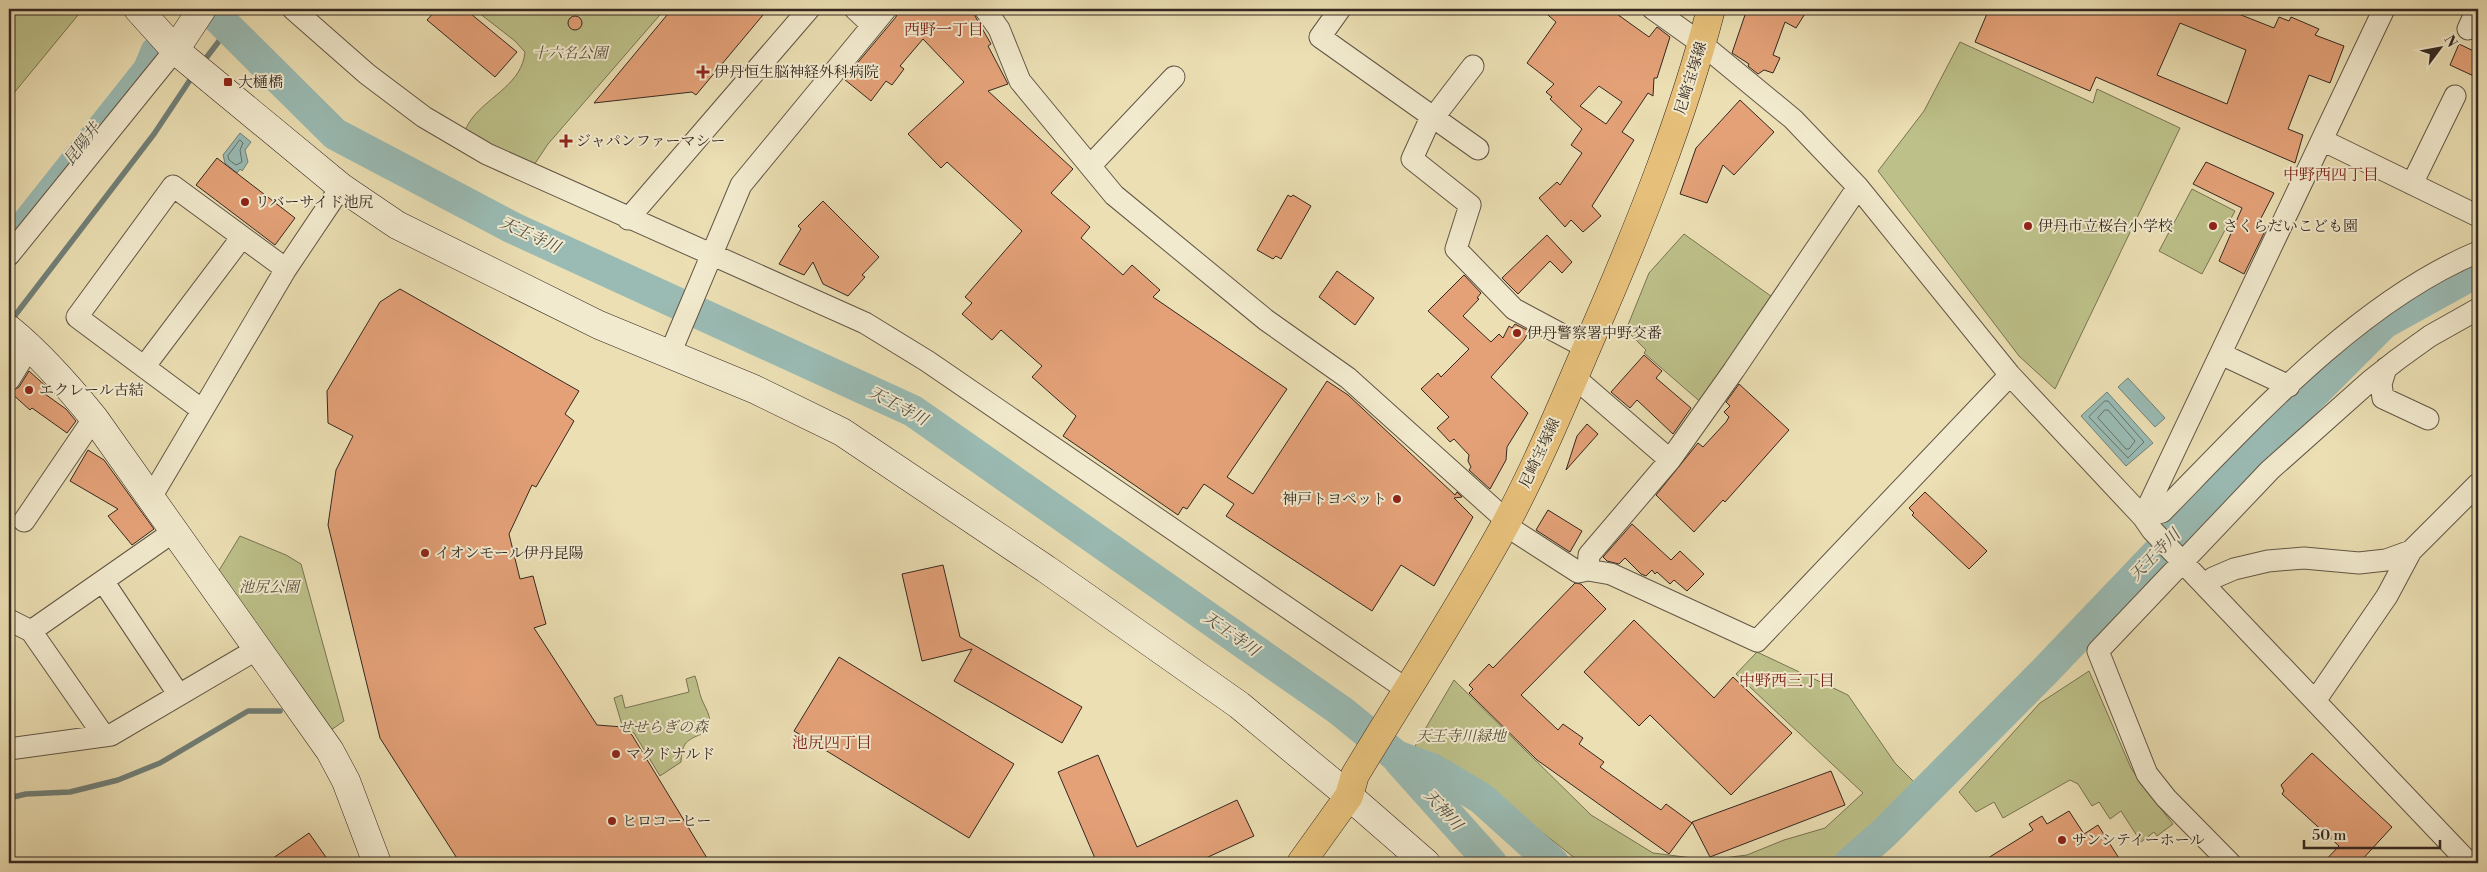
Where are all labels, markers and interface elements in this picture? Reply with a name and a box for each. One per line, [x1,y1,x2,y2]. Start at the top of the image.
district label: 西野一丁目 [904,20,984,40]
north arrow [2414,22,2464,72]
text: N [2440,32,2461,51]
street label: 尼崎宝塚線 [1671,39,1711,117]
park label: 十六名公園 [532,44,610,63]
place label: 伊丹恒生脳神経外科病院 [714,63,879,82]
marker: 伊丹恒生脳神経外科病院 [696,65,710,79]
place label: 大樋橋 [238,73,283,92]
marker: 大樋橋 [222,76,234,88]
water label: 昆陽井 [59,117,106,169]
place label: ジャパンファーマシー [576,132,725,151]
marker: ジャパンファーマシー [560,135,572,147]
district label: 中野西四丁目 [2283,165,2379,185]
place label: リバーサイド池尻 [255,193,374,212]
marker: リバーサイド池尻 [239,196,251,208]
water label: 天王寺川 [497,212,565,258]
place label: 伊丹市立桜台小学校 [2038,217,2173,236]
place label: さくらだいこども園 [2223,217,2358,236]
marker: 伊丹市立桜台小学校 [2022,220,2034,232]
marker: さくらだいこども園 [2207,220,2219,232]
place label: 伊丹警察署中野交番 [1527,324,1662,343]
marker: 伊丹警察署中野交番 [1511,327,1523,339]
place label: エクレール古結 [39,381,144,400]
water label: 天王寺川 [865,382,933,431]
marker: エクレール古結 [23,384,35,396]
street label: 尼崎宝塚線 [1516,415,1564,491]
place label: 神戸トヨペット [1282,490,1387,509]
marker: 神戸トヨペット [1391,493,1403,505]
water label: 天王寺川 [2126,524,2186,585]
place label: イオンモール伊丹昆陽 [435,544,584,563]
marker: イオンモール伊丹昆陽 [419,547,431,559]
park label: 池尻公園 [239,578,302,597]
water label: 天王寺川 [1199,607,1265,662]
district label: 中野西三丁目 [1739,671,1835,691]
park label: せせらぎの森 [618,718,710,737]
park label: 天王寺川緑地 [1416,727,1508,746]
district label: 池尻四丁目 [792,733,872,753]
place label: マクドナルド [626,745,715,764]
marker: マクドナルド [610,748,622,760]
water label: 天神川 [1420,785,1468,836]
place label: ヒロコーヒー [622,812,711,831]
marker: ヒロコーヒー [606,815,618,827]
scale bar [2304,817,2441,849]
text: 50 m [2312,826,2346,845]
place label: サンシテイーホール [2072,831,2205,850]
marker: サンシテイーホール [2056,834,2068,846]

